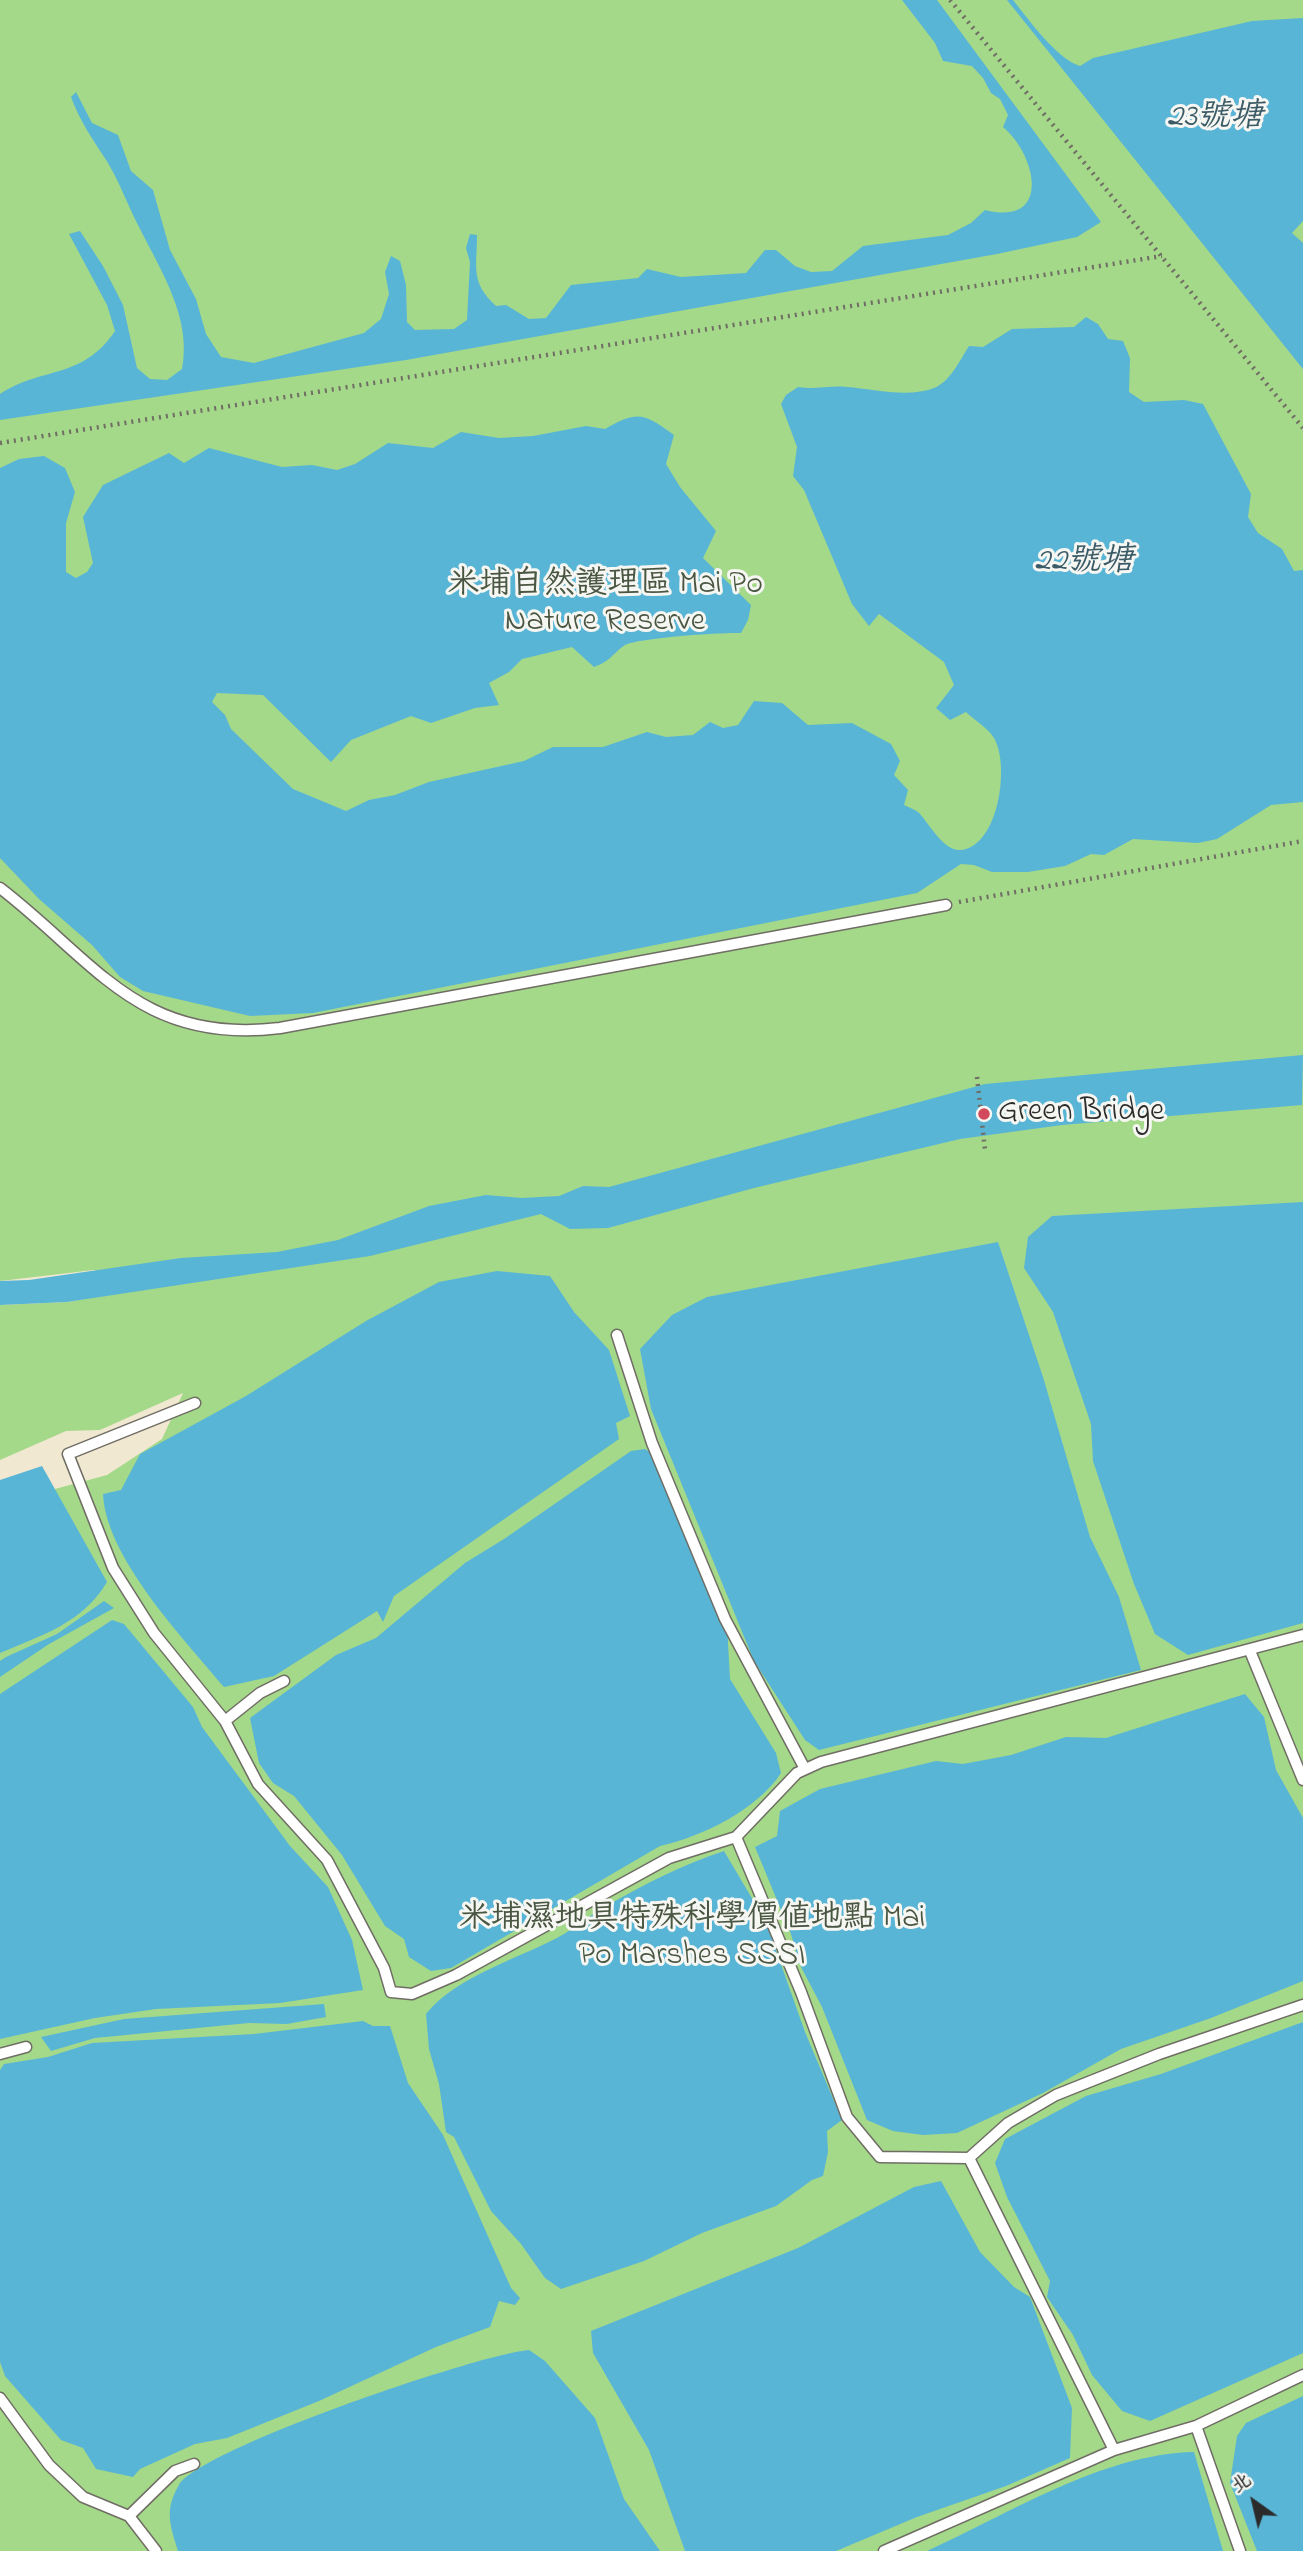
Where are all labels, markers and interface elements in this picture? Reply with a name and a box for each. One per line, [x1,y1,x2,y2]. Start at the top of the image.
water label: 23號塘 [1167,100,1263,140]
water label: 22號塘 [1035,544,1133,584]
park label: 米埔自然護理區 Mai Po Nature Reserve [447,568,763,643]
place label: Green Bridge [998,1095,1164,1133]
marker: Green Bridge [976,1106,992,1122]
park label: 米埔濕地具特殊科學價值地點 Mai Po Marshes SSSI [459,1902,925,1977]
north arrow [1219,2467,1289,2537]
text: 北 [1227,2468,1257,2501]

